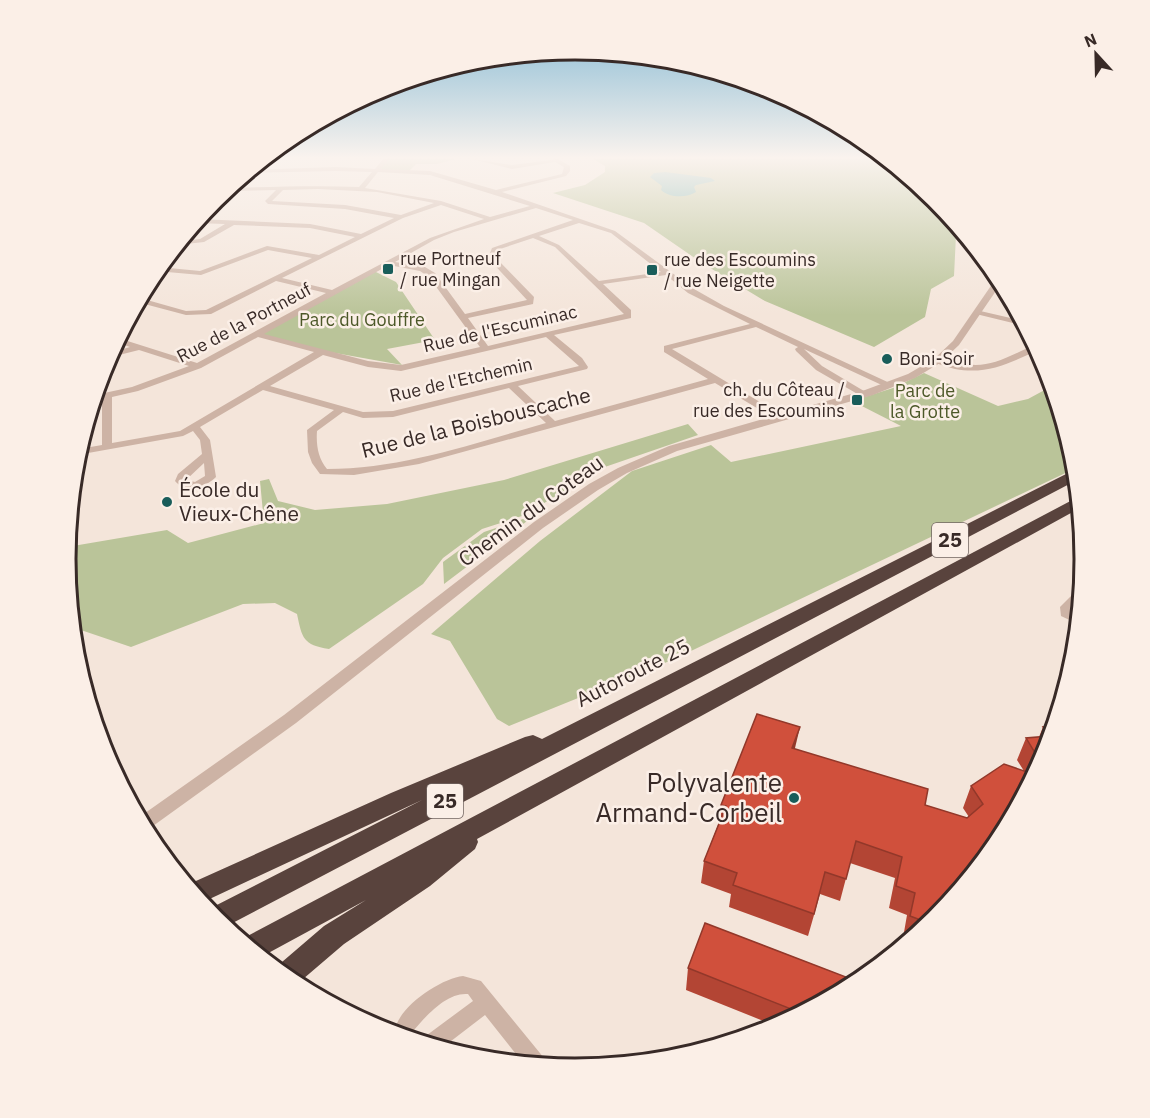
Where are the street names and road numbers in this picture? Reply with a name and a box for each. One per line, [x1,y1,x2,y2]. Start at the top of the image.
street label: Rue de la Portneuf [173,277,315,368]
street label: Rue de l'Escuminac [421,300,579,357]
street label: Rue de l'Etchemin [387,352,535,407]
street label: Rue de la Boisbouscache [358,380,593,464]
street label: Chemin du Coteau [452,448,609,572]
road number: 25 [932,523,968,557]
street label: Autoroute 25 [571,631,694,713]
road number: 25 [427,784,463,818]

